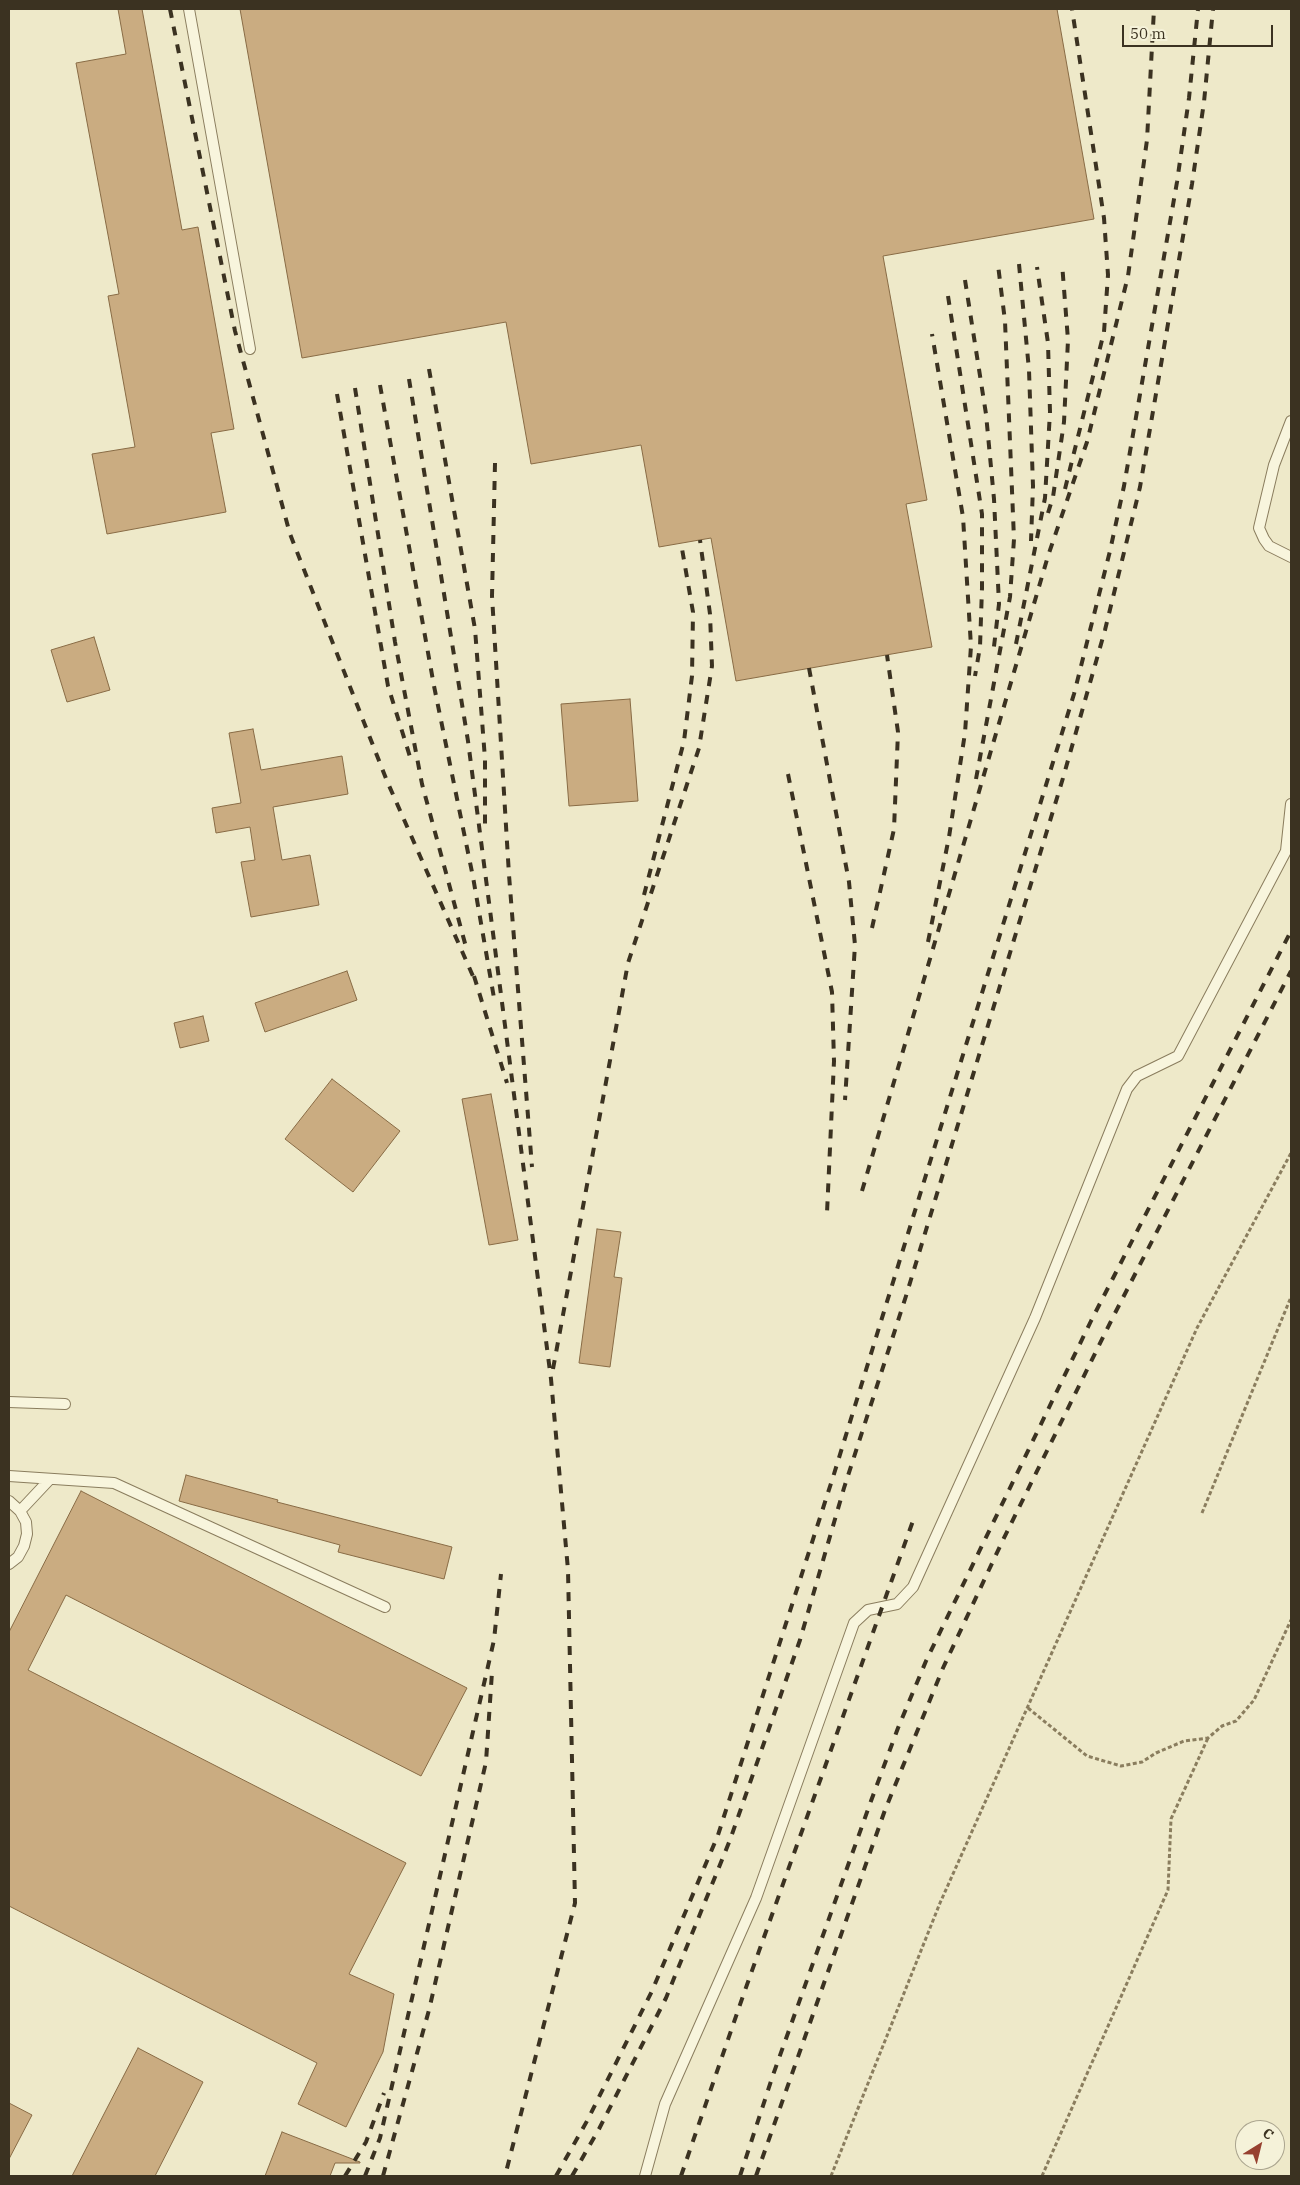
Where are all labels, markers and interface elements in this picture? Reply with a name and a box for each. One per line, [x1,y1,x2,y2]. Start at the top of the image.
scale bar [1125,15,1276,47]
text: 50 m [1130,24,1166,43]
north arrow [1235,2120,1285,2170]
text: С [1259,2124,1277,2144]

